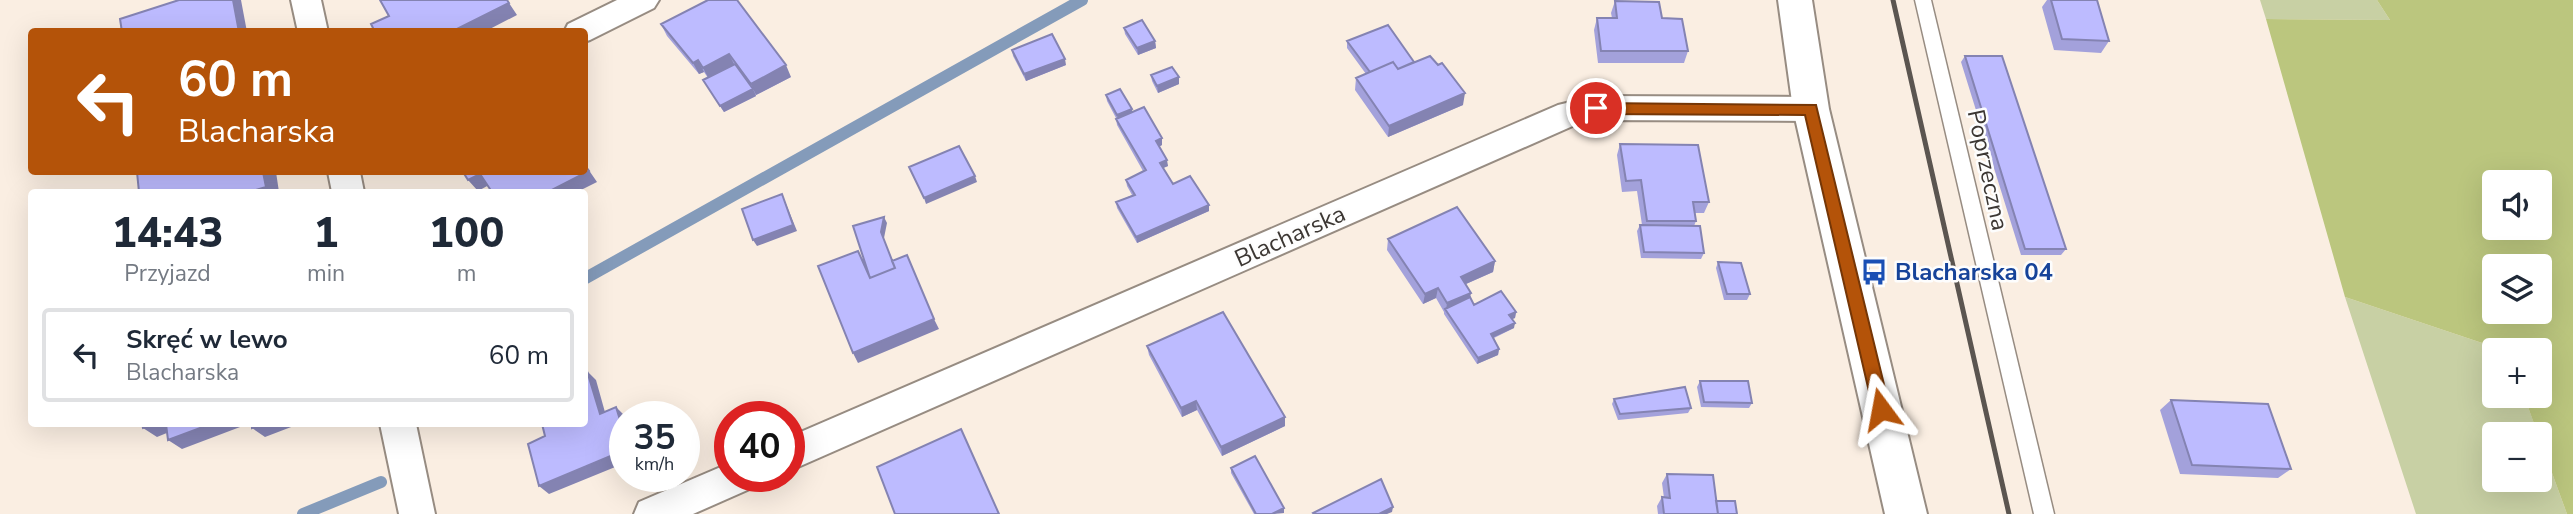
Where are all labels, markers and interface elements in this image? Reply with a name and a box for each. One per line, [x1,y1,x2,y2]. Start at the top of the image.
text: 60 m [178,46,293,113]
icon: left [63,56,154,147]
pin [1566,78,1626,138]
icon: arrive [1577,89,1615,127]
street label: Poprzeczna [1960,107,2016,233]
text: Blacharska [178,110,336,153]
map controls [2482,170,2552,492]
button: sound [2482,170,2552,240]
street label: Blacharska [1230,197,1350,275]
text: 14:43 [112,205,223,262]
text: 1 [313,205,339,262]
text: 100 [429,205,504,262]
button: layers [2482,254,2552,324]
place label: Blacharska 04 [1895,256,2053,288]
bus stop icon: Blacharska 04 [1859,257,1889,287]
text: Przyjazd [124,258,211,289]
text: min [307,258,345,289]
text: m [457,258,476,289]
text: Skręć w lewo [126,322,288,357]
icon: left [67,336,105,374]
text: 60 m [489,338,549,373]
button: + [2482,338,2552,408]
text: Blacharska [126,357,239,388]
position arrow [1844,372,1918,446]
speed limit sign: 40 [714,401,805,492]
text: 35 [633,414,676,461]
button: − [2482,422,2552,492]
text: km/h [635,452,674,476]

